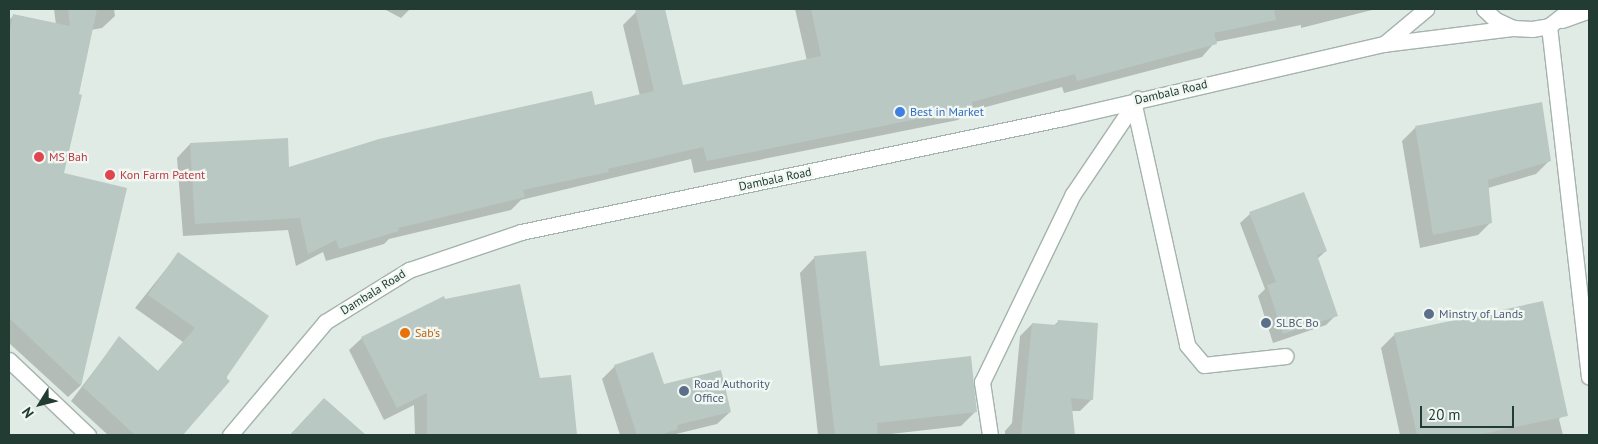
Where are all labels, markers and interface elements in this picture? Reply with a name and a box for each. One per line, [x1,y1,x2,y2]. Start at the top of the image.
street label: Dambala Road [1133,77,1209,107]
place label: Best in Market [910,105,984,119]
marker: Best in Market [894,106,906,118]
place label: MS Bah [49,150,88,164]
marker: MS Bah [33,151,45,163]
street label: Dambala Road [737,164,813,194]
place label: Kon Farm Patent [120,168,205,182]
marker: Kon Farm Patent [104,169,116,181]
street label: Dambala Road [338,266,408,318]
place label: Minstry of Lands [1439,307,1524,321]
marker: Minstry of Lands [1423,308,1435,320]
place label: SLBC Bo [1276,316,1319,330]
marker: SLBC Bo [1260,317,1272,329]
place label: Sab's [415,326,440,340]
marker: Sab's [399,327,411,339]
place label: Road Authority Office [694,377,770,405]
north arrow [15,379,65,429]
marker: Road Authority Office [678,385,690,397]
scale bar [1423,396,1517,428]
text: N [18,404,38,422]
text: 20 m [1428,405,1461,424]

